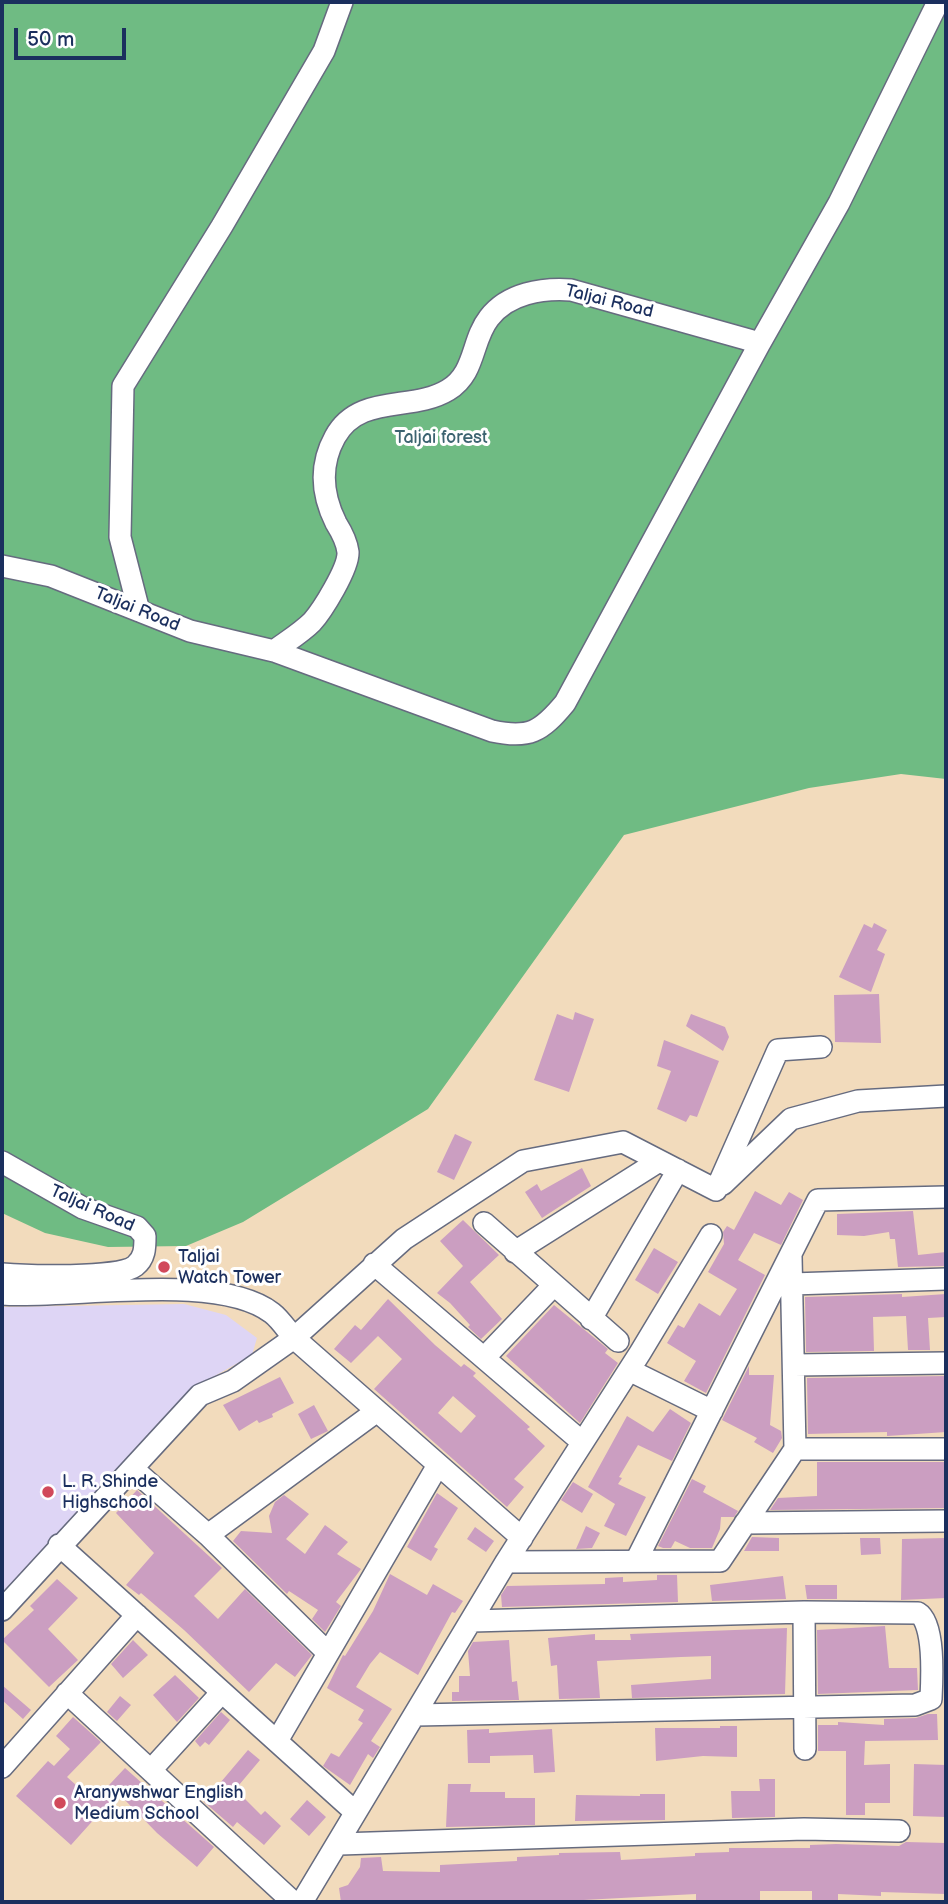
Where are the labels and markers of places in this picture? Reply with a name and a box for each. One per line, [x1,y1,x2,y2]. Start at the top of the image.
place label: Taljai Watch Tower [178,1246,281,1288]
marker: Taljai Watch Tower [156,1259,172,1275]
place label: L. R. Shinde Highschool [62,1471,158,1514]
marker: L. R. Shinde Highschool [40,1484,56,1500]
place label: Aranywshwar English Medium School [74,1782,243,1825]
marker: Aranywshwar English Medium School [52,1795,68,1811]

